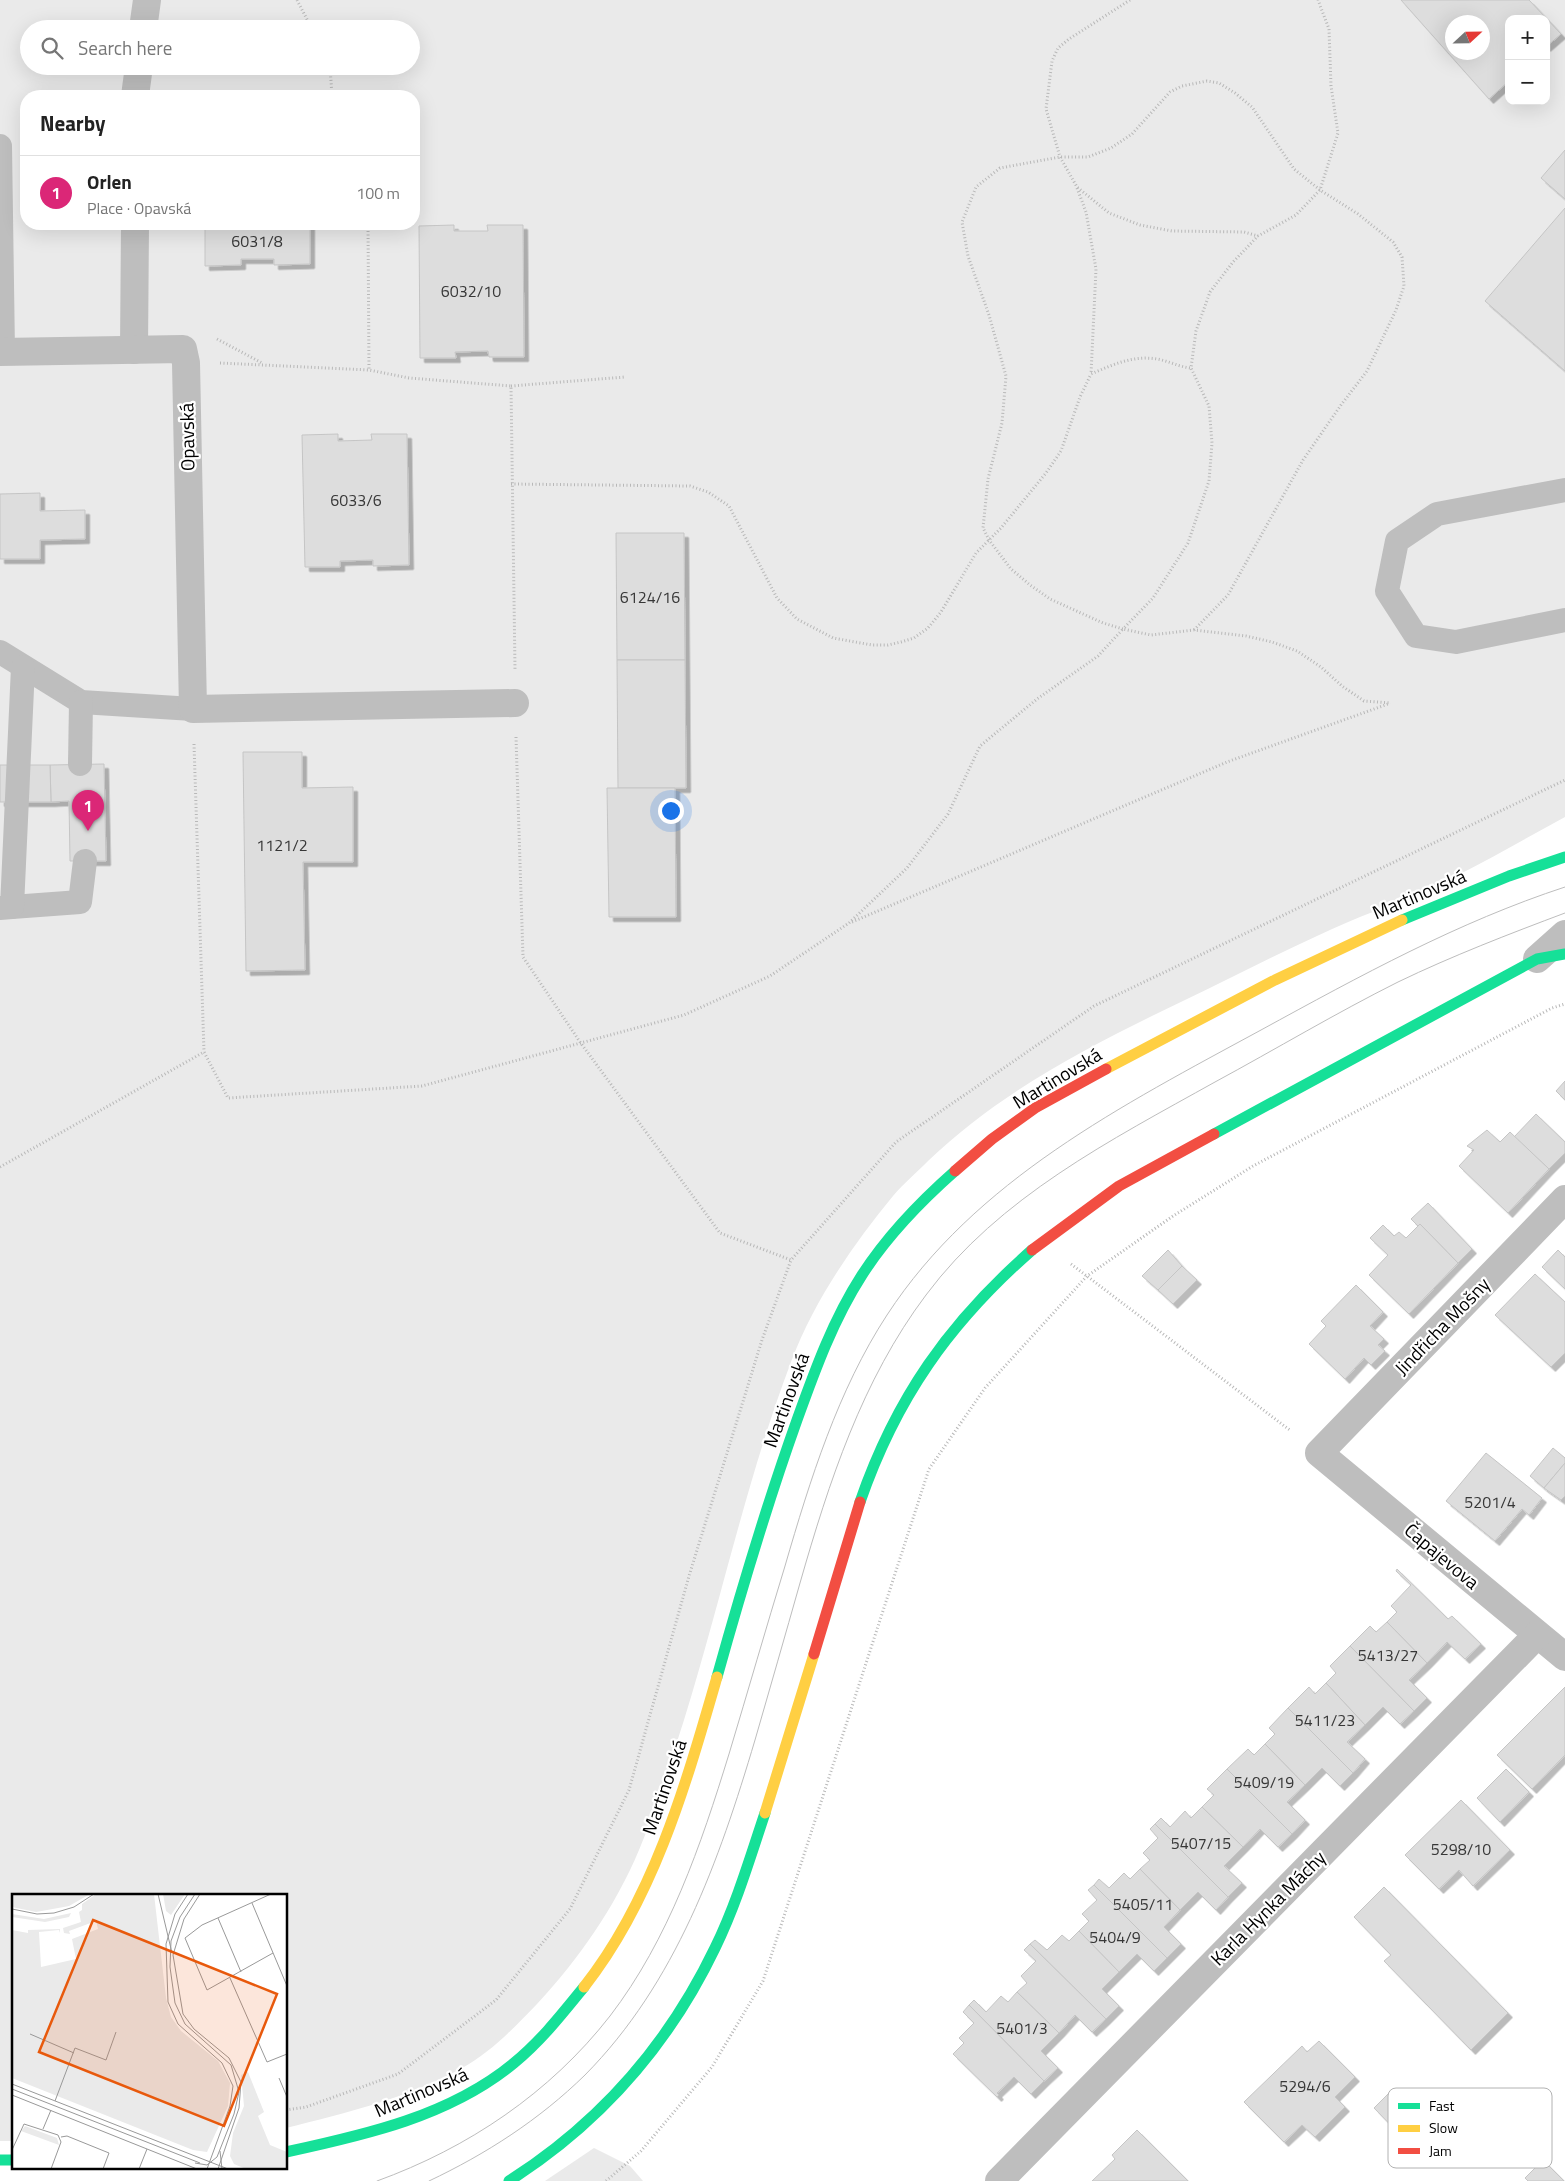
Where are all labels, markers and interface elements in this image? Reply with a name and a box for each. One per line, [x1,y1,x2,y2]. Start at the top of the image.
north arrow [1445,15,1490,60]
map controls [1505,15,1550,105]
button: + [1505,15,1550,60]
search box [20,20,420,75]
text: Search here [78,33,172,62]
icon: search [38,34,66,62]
button: − [1505,60,1550,105]
text: Nearby [40,107,105,139]
text: Orlen [87,167,132,196]
text: 1 [52,181,60,205]
text: 100 m [356,181,400,205]
text: Place · Opavská [87,196,191,220]
house number: 6031/8 [231,229,283,253]
house number: 6032/10 [441,279,501,303]
street label: Opavská [171,402,202,471]
house number: 6033/6 [330,488,382,512]
house number: 6124/16 [620,585,680,609]
pin: 1 [72,790,104,831]
your location [658,798,684,824]
house number: 1121/2 [256,833,308,857]
street label: Martinovská [1367,861,1471,926]
street label: Martinovská [1007,1039,1107,1116]
street label: Jindřicha Mošny [1387,1270,1496,1381]
street label: Martinovská [755,1348,816,1451]
house number: 5201/4 [1464,1490,1516,1514]
street label: Čapajevova [1398,1515,1487,1596]
house number: 5413/27 [1358,1643,1418,1667]
house number: 5411/23 [1295,1708,1355,1732]
street label: Martinovská [634,1735,694,1839]
house number: 5409/19 [1234,1770,1294,1794]
house number: 5407/15 [1171,1831,1231,1855]
house number: 5298/10 [1431,1837,1491,1861]
street label: Karla Hynka Máchy [1203,1843,1332,1972]
house number: 5405/11 [1113,1892,1173,1916]
inset map [12,1894,288,2168]
house number: 5404/9 [1089,1925,1141,1949]
house number: 5401/3 [996,2016,1048,2040]
street label: Martinovská [369,2059,473,2124]
house number: 5294/6 [1279,2074,1331,2098]
legend [1388,2088,1552,2168]
text: Fast [1429,2095,1454,2116]
text: Slow [1429,2117,1458,2138]
text: Jam [1429,2140,1452,2161]

